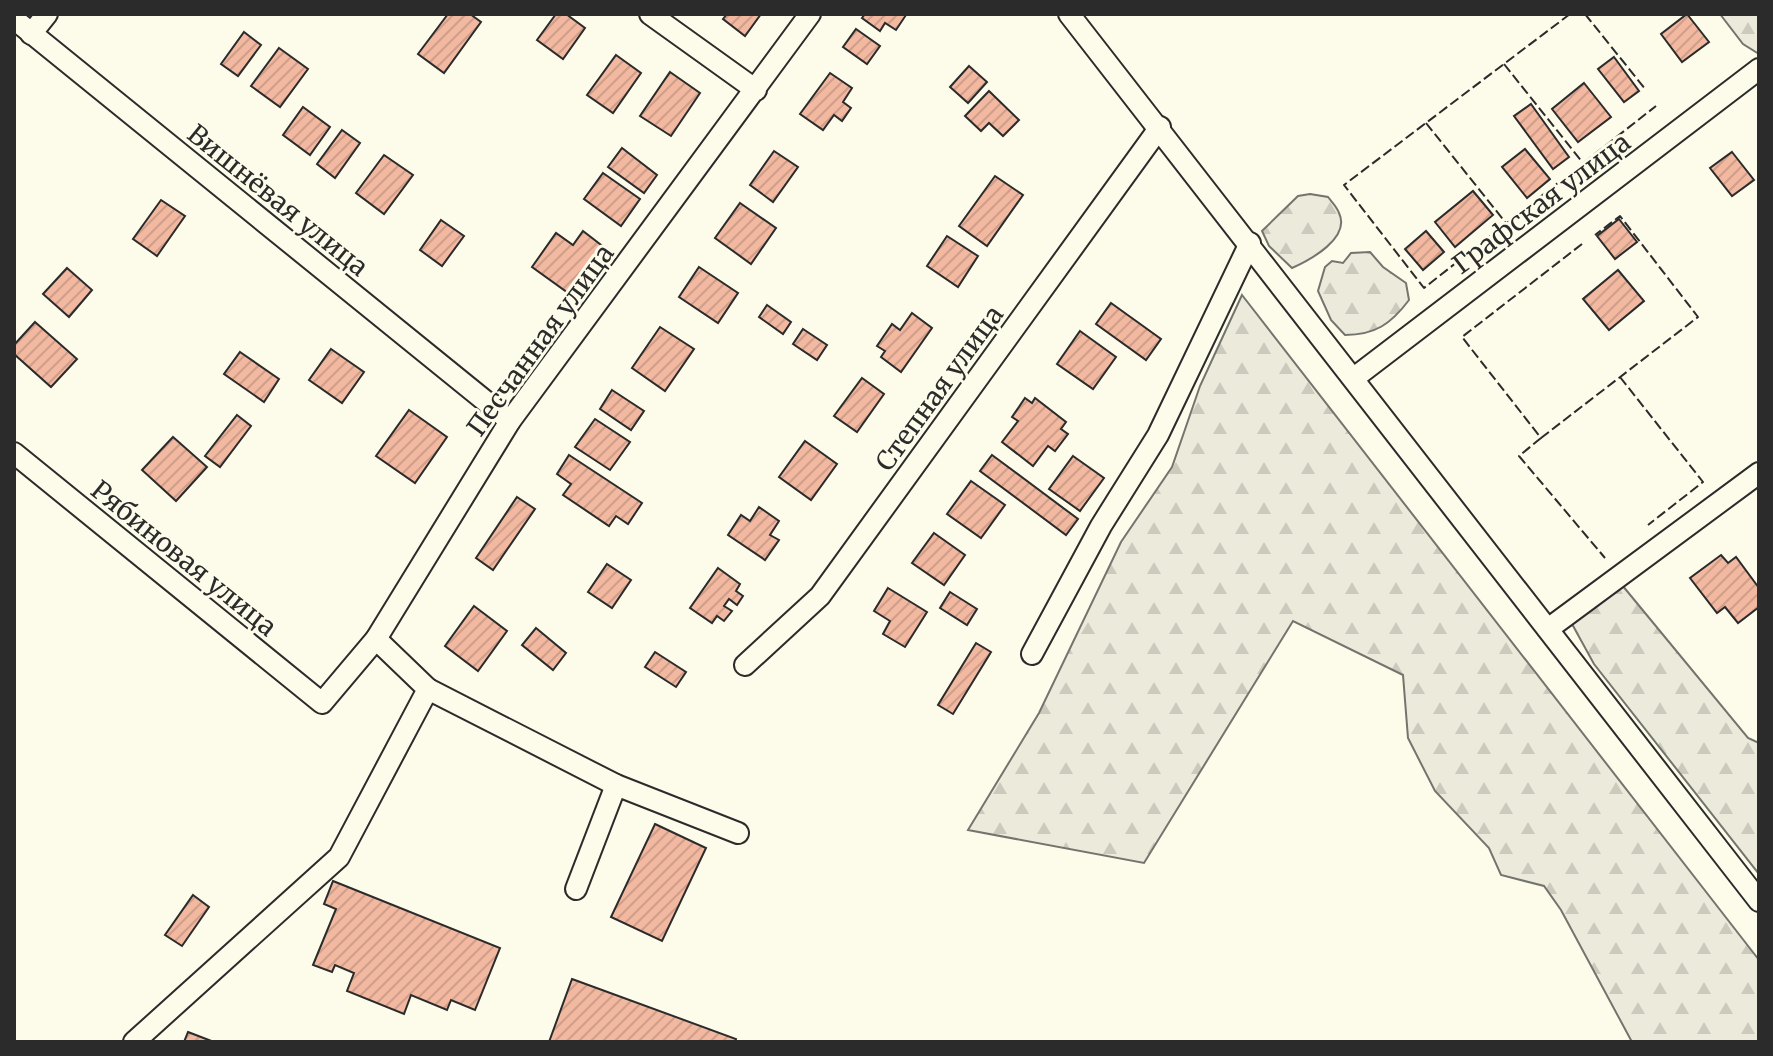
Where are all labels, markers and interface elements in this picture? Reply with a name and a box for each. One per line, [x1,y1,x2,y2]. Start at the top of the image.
street label: Вишнёвая улица [181,117,375,283]
street label: Графская улица [1445,125,1637,281]
street label: Песчанная улица [459,238,621,442]
street label: Степная улица [868,299,1010,477]
street label: Рябиновая улица [85,473,283,643]

